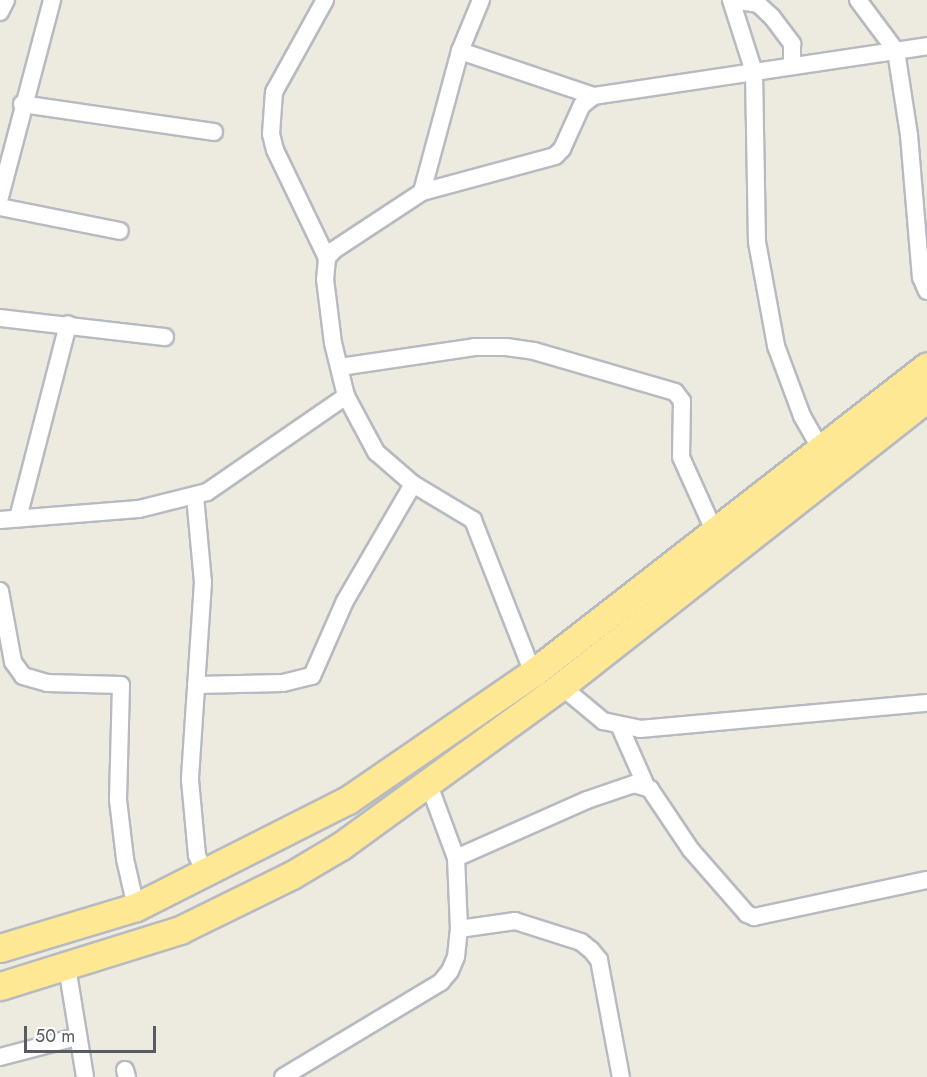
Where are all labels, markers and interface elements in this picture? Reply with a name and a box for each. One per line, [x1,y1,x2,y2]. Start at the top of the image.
scale bar [27,1014,159,1052]
text: 50 m [35,1023,75,1049]

